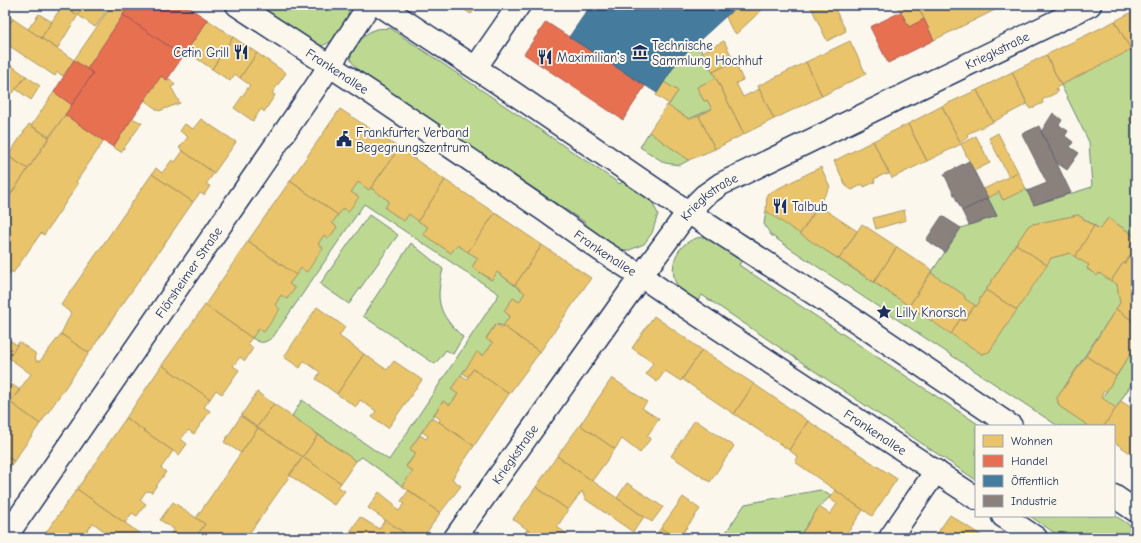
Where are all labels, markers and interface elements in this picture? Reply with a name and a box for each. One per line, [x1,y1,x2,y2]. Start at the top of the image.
street label: Kriegkstraße [963,28,1032,72]
place label: Technische Sammlung Hochhut [652,38,763,68]
restaurant icon: Cetin Grill [232,43,250,61]
museum icon: Technische Sammlung Hochhut [631,43,649,61]
place label: Cetin Grill [173,45,229,60]
street label: Frankenallee [303,45,372,97]
restaurant icon: Maximilian's [536,48,554,66]
place label: Maximilian's [557,50,625,65]
place label: Frankfurter Verband Begegnungszentrum [356,125,470,155]
public building icon: Frankfurter Verband Begegnungszentrum [335,130,353,148]
street label: Kriegkstraße [677,169,740,223]
restaurant icon: Talbub [771,197,789,215]
place label: Talbub [792,199,828,214]
street label: Flörsheimer Straße [152,223,225,320]
street label: Frankenallee [572,226,640,279]
place icon: Lilly Knorsch [875,303,893,321]
place label: Lilly Knorsch [896,305,966,320]
street label: Frankenallee [841,406,910,458]
street label: Kriegkstraße [488,421,541,487]
legend [975,425,1115,517]
text: Wohnen [1011,434,1053,448]
text: Handel [1011,454,1048,468]
text: Öffentlich [1011,474,1059,488]
text: Industrie [1011,494,1057,508]

